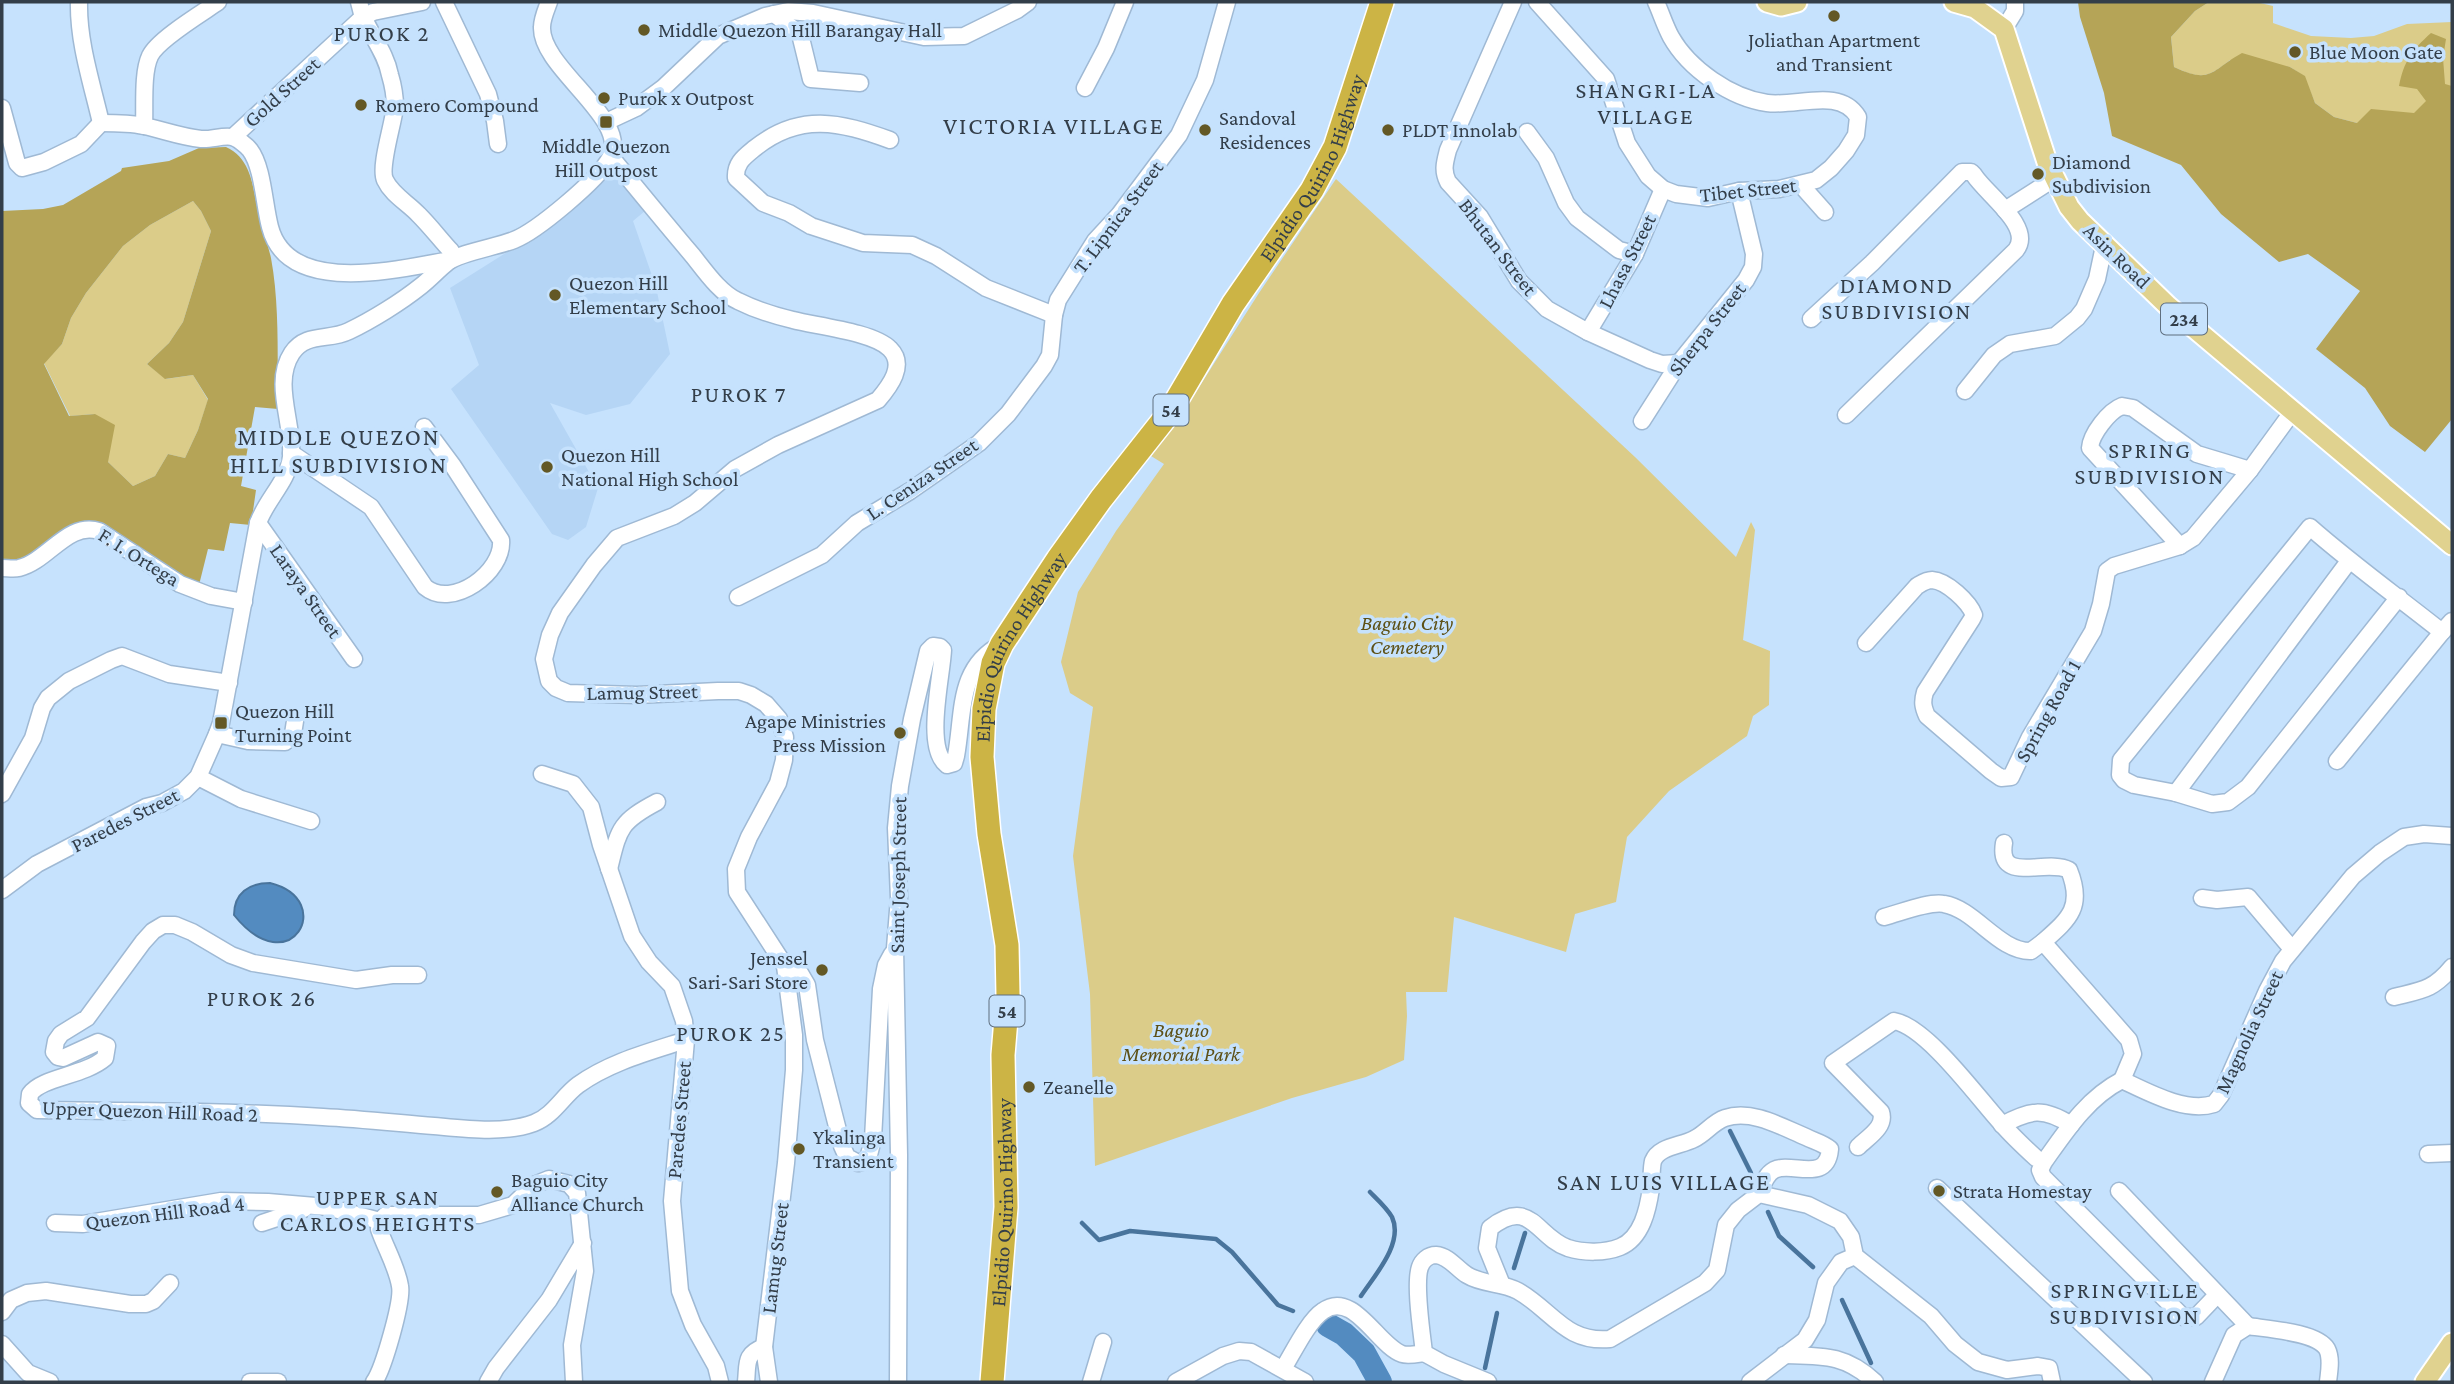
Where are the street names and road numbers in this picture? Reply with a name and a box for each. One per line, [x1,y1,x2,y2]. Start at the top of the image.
street label: Gold Street [239,51,326,132]
street label: Elpidio Quirino Highway [1254,71,1370,266]
street label: T. Lipnica Street [1068,155,1169,278]
street label: Tibet Street [1698,173,1799,207]
street label: Bhutan Street [1454,194,1543,301]
street label: Lhasa Street [1593,209,1661,312]
street label: Asin Road [2079,218,2155,294]
street label: Sherpa Street [1663,277,1751,380]
road number: 234 [2161,304,2207,334]
road number: 54 [1154,394,1188,426]
street label: L. Ceniza Street [862,432,983,525]
street label: F. I. Ortega [94,523,184,591]
street label: Laraya Street [265,539,348,643]
street label: Elpidio Quirino Highway [971,547,1072,743]
street label: Spring Road 1 [2010,656,2086,766]
street label: Lamug Street [586,679,699,705]
street label: Paredes Street [67,782,184,857]
street label: Saint Joseph Street [885,795,911,954]
street label: Magnolia Street [2210,966,2288,1097]
road number: 54 [990,995,1024,1026]
street label: Paredes Street [662,1059,696,1180]
street label: Upper Quezon Hill Road 2 [42,1095,258,1127]
street label: Elpidio Quirino Highway [986,1098,1018,1308]
street label: Quezon Hill Road 4 [84,1191,246,1235]
street label: Lamug Street [756,1200,794,1315]

